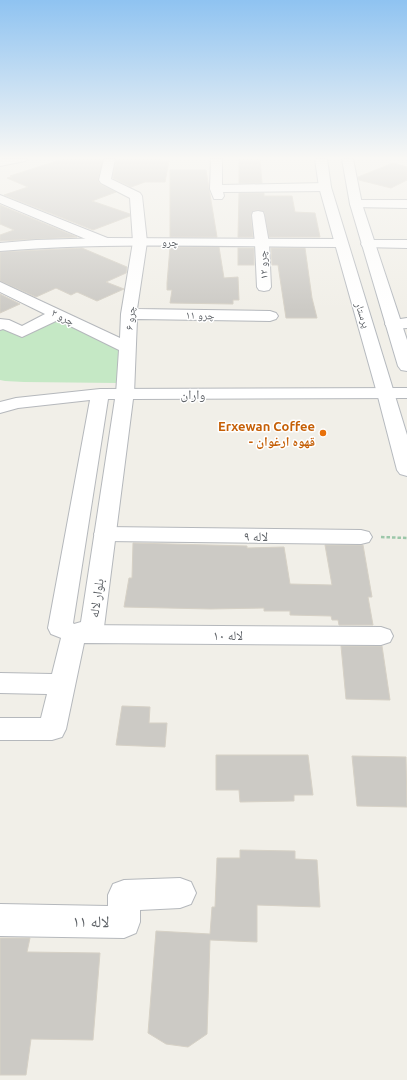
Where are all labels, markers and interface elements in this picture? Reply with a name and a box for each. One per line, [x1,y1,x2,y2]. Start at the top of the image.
street label: چرو [162,236,178,249]
street label: چرو ۱۲ [256,250,271,280]
street label: پرستار [352,300,373,330]
street label: چرو ۶ [123,305,138,331]
street label: چرو ۲ [49,306,76,328]
street label: چرو ۱۱ [185,309,215,322]
street label: واران [181,387,205,403]
place label: Erxewan Coffee - قهوه ارغوان [218,419,315,449]
marker: Erxewan Coffee - قهوه ارغوان [318,428,328,438]
street label: لاله ۹ [244,529,268,543]
street label: بلوار لاله [86,578,108,619]
street label: لاله ۱۰ [213,628,243,642]
street label: لاله ۱۱ [72,912,110,930]

